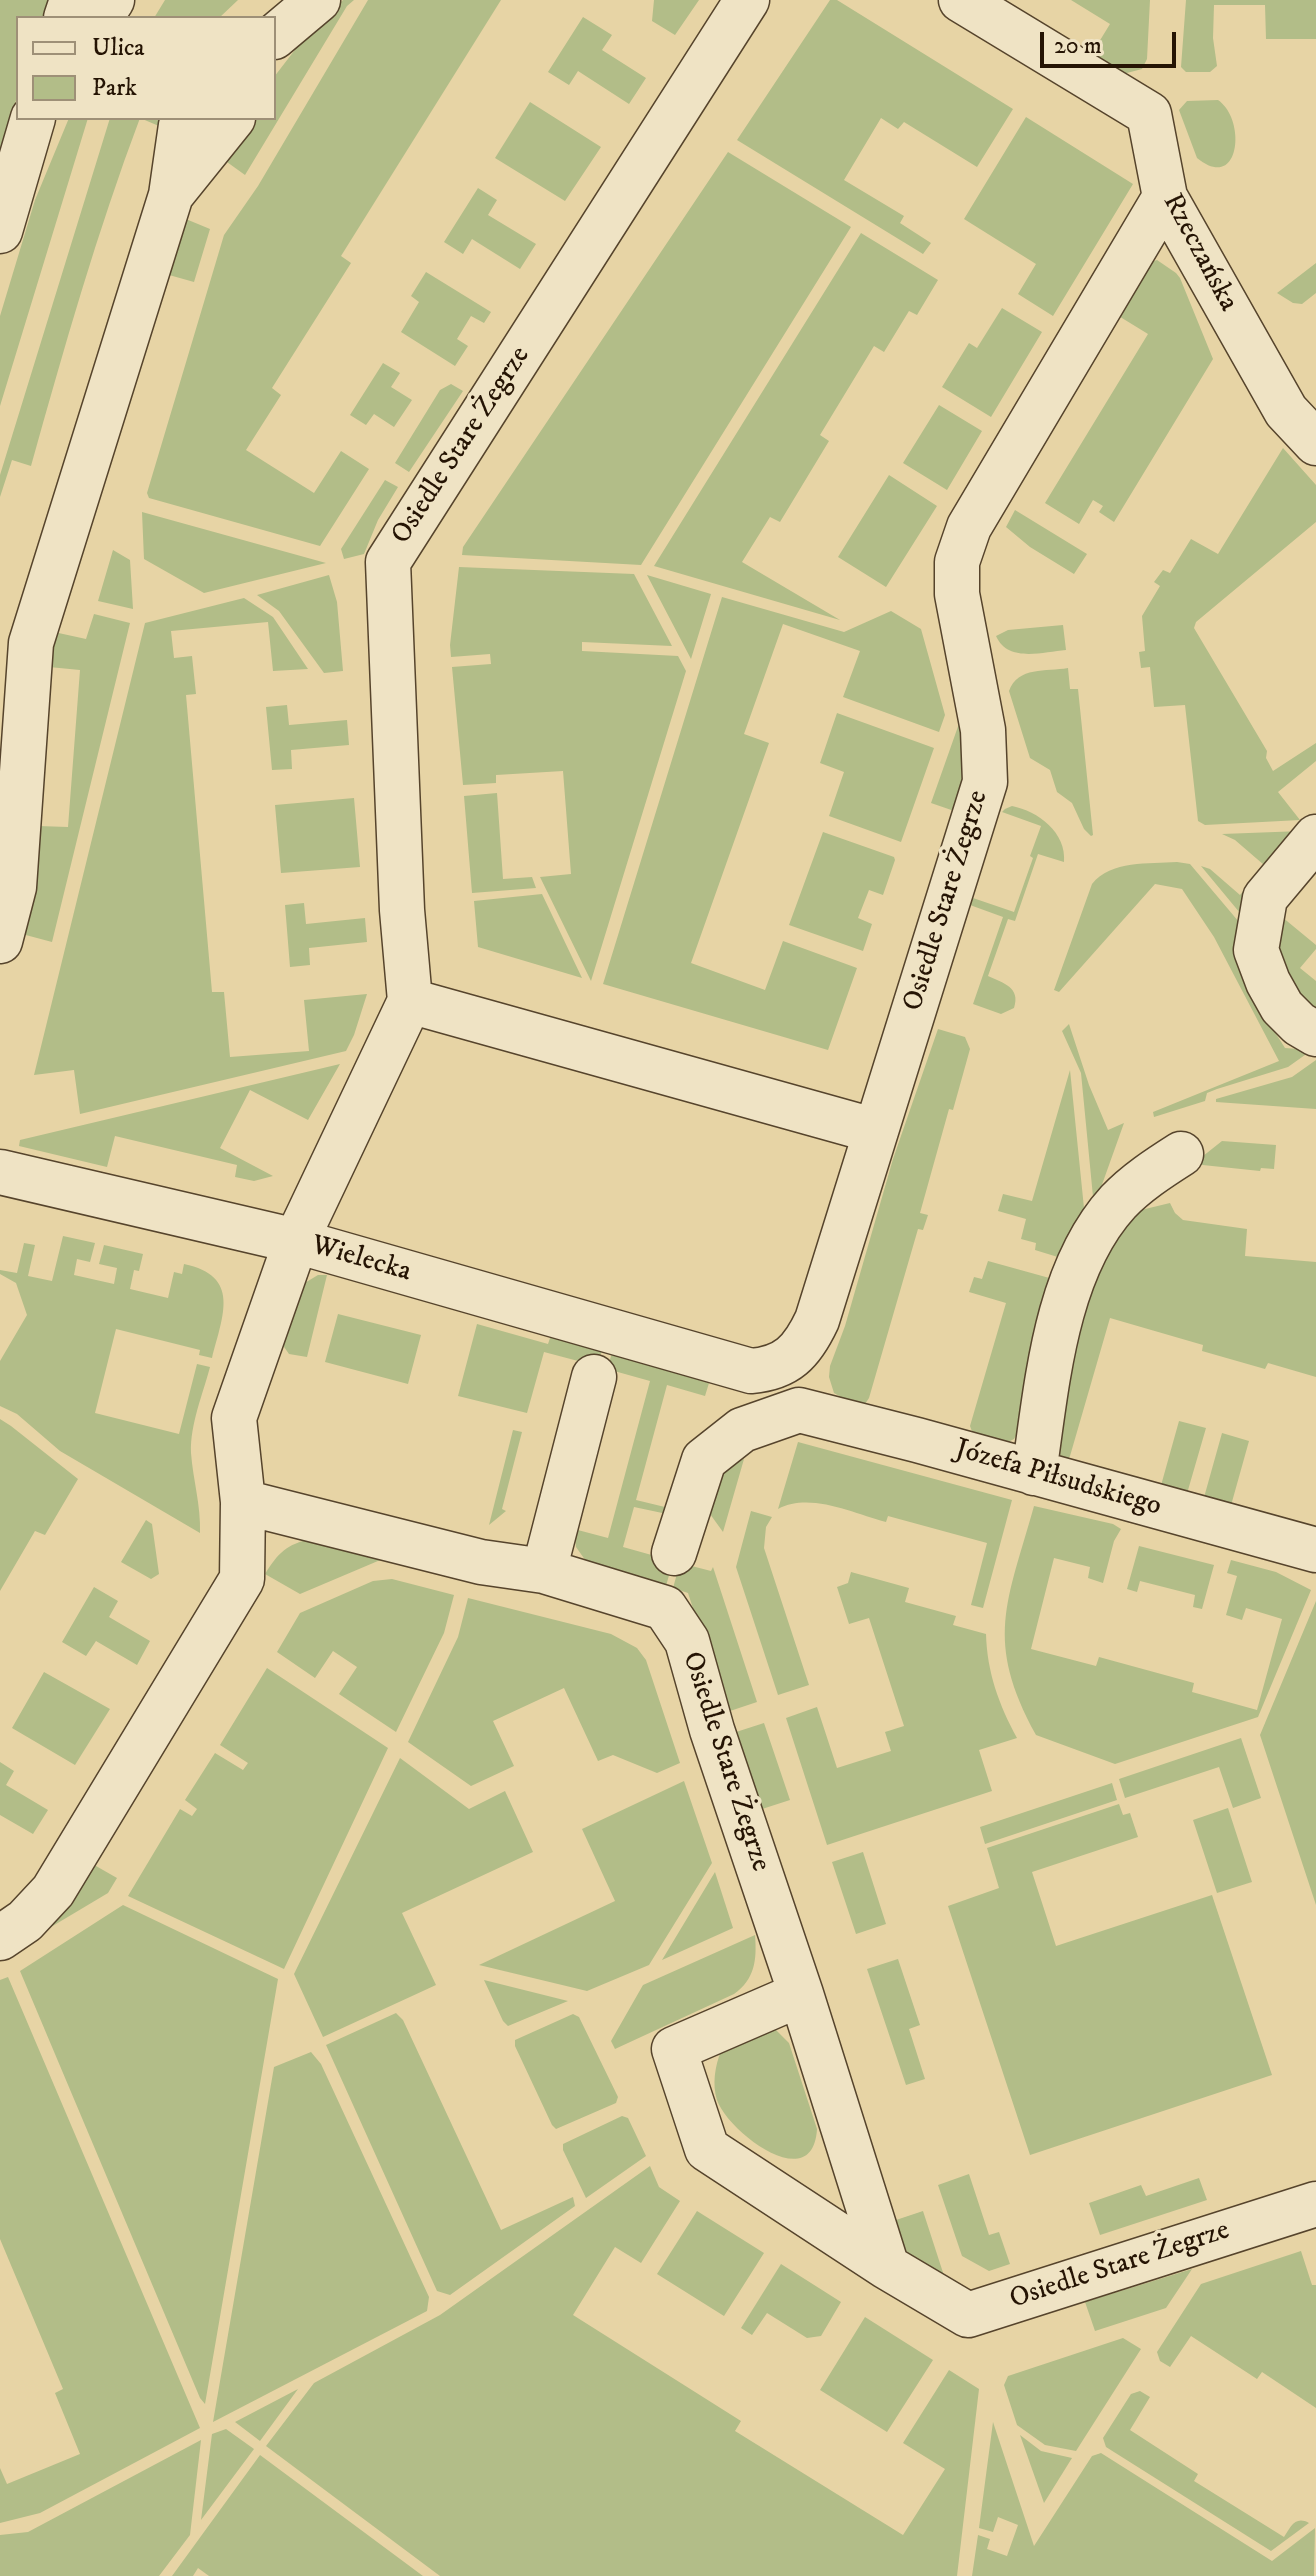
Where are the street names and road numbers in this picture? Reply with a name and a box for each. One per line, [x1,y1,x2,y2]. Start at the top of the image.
street label: Rzeczańska [1154,189,1244,317]
street label: Osiedle Stare Żegrze [386,341,538,551]
street label: Osiedle Stare Żegrze [897,787,997,1015]
street label: Wielecka [307,1230,415,1290]
street label: Józefa Piłsudskiego [951,1434,1165,1524]
street label: Osiedle Stare Żegrze [674,1648,776,1876]
street label: Osiedle Stare Żegrze [1006,2215,1234,2317]

